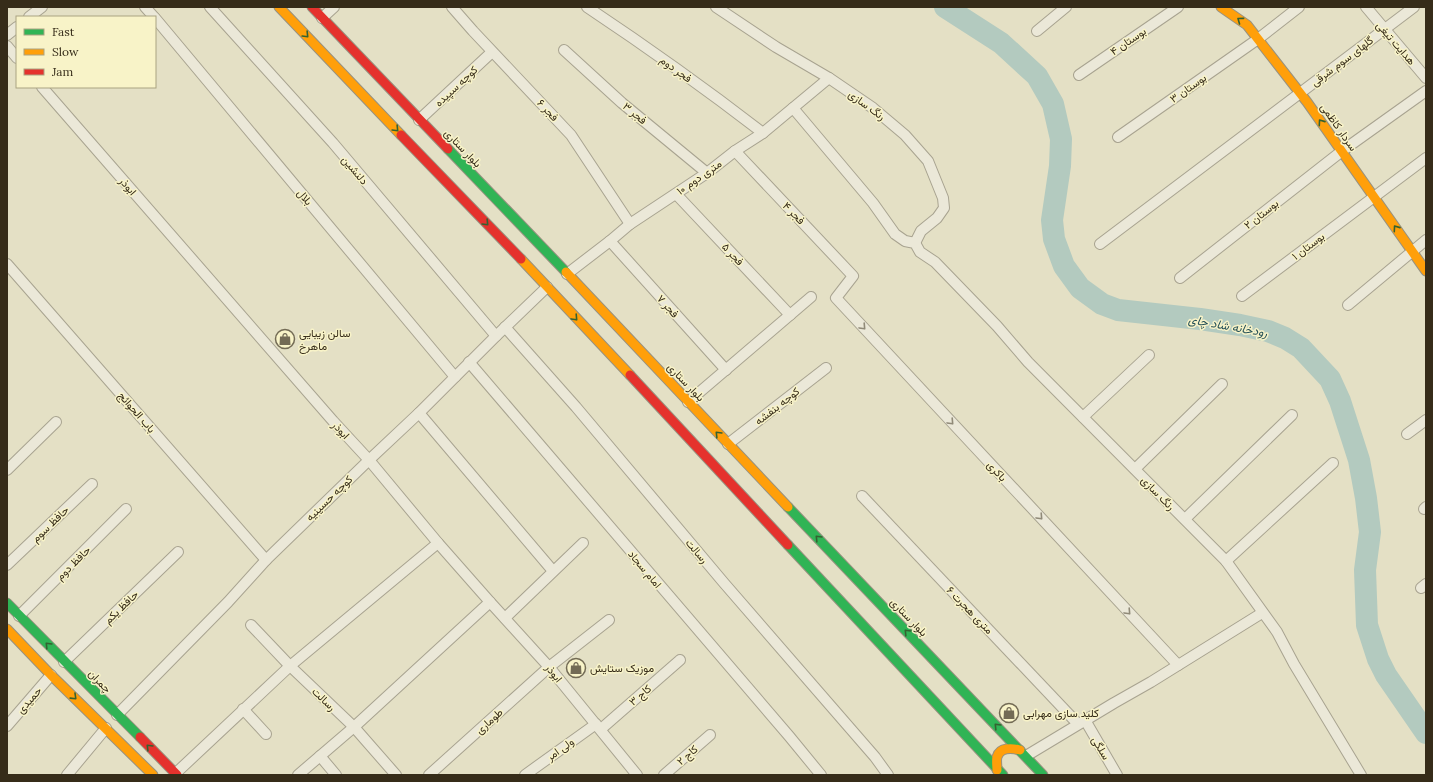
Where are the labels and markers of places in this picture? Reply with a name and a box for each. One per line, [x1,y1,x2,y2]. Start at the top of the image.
place label: سالن زیبایی ماهرخ [299,326,351,354]
shop icon: سالن زیبایی ماهرخ [274,328,296,350]
shop icon: موزیک ستایش [565,657,587,679]
place label: موزیک ستایش [590,661,654,675]
shop icon: کلید سازی مهرابی [998,702,1020,724]
place label: کلید سازی مهرابی [1023,706,1099,720]

